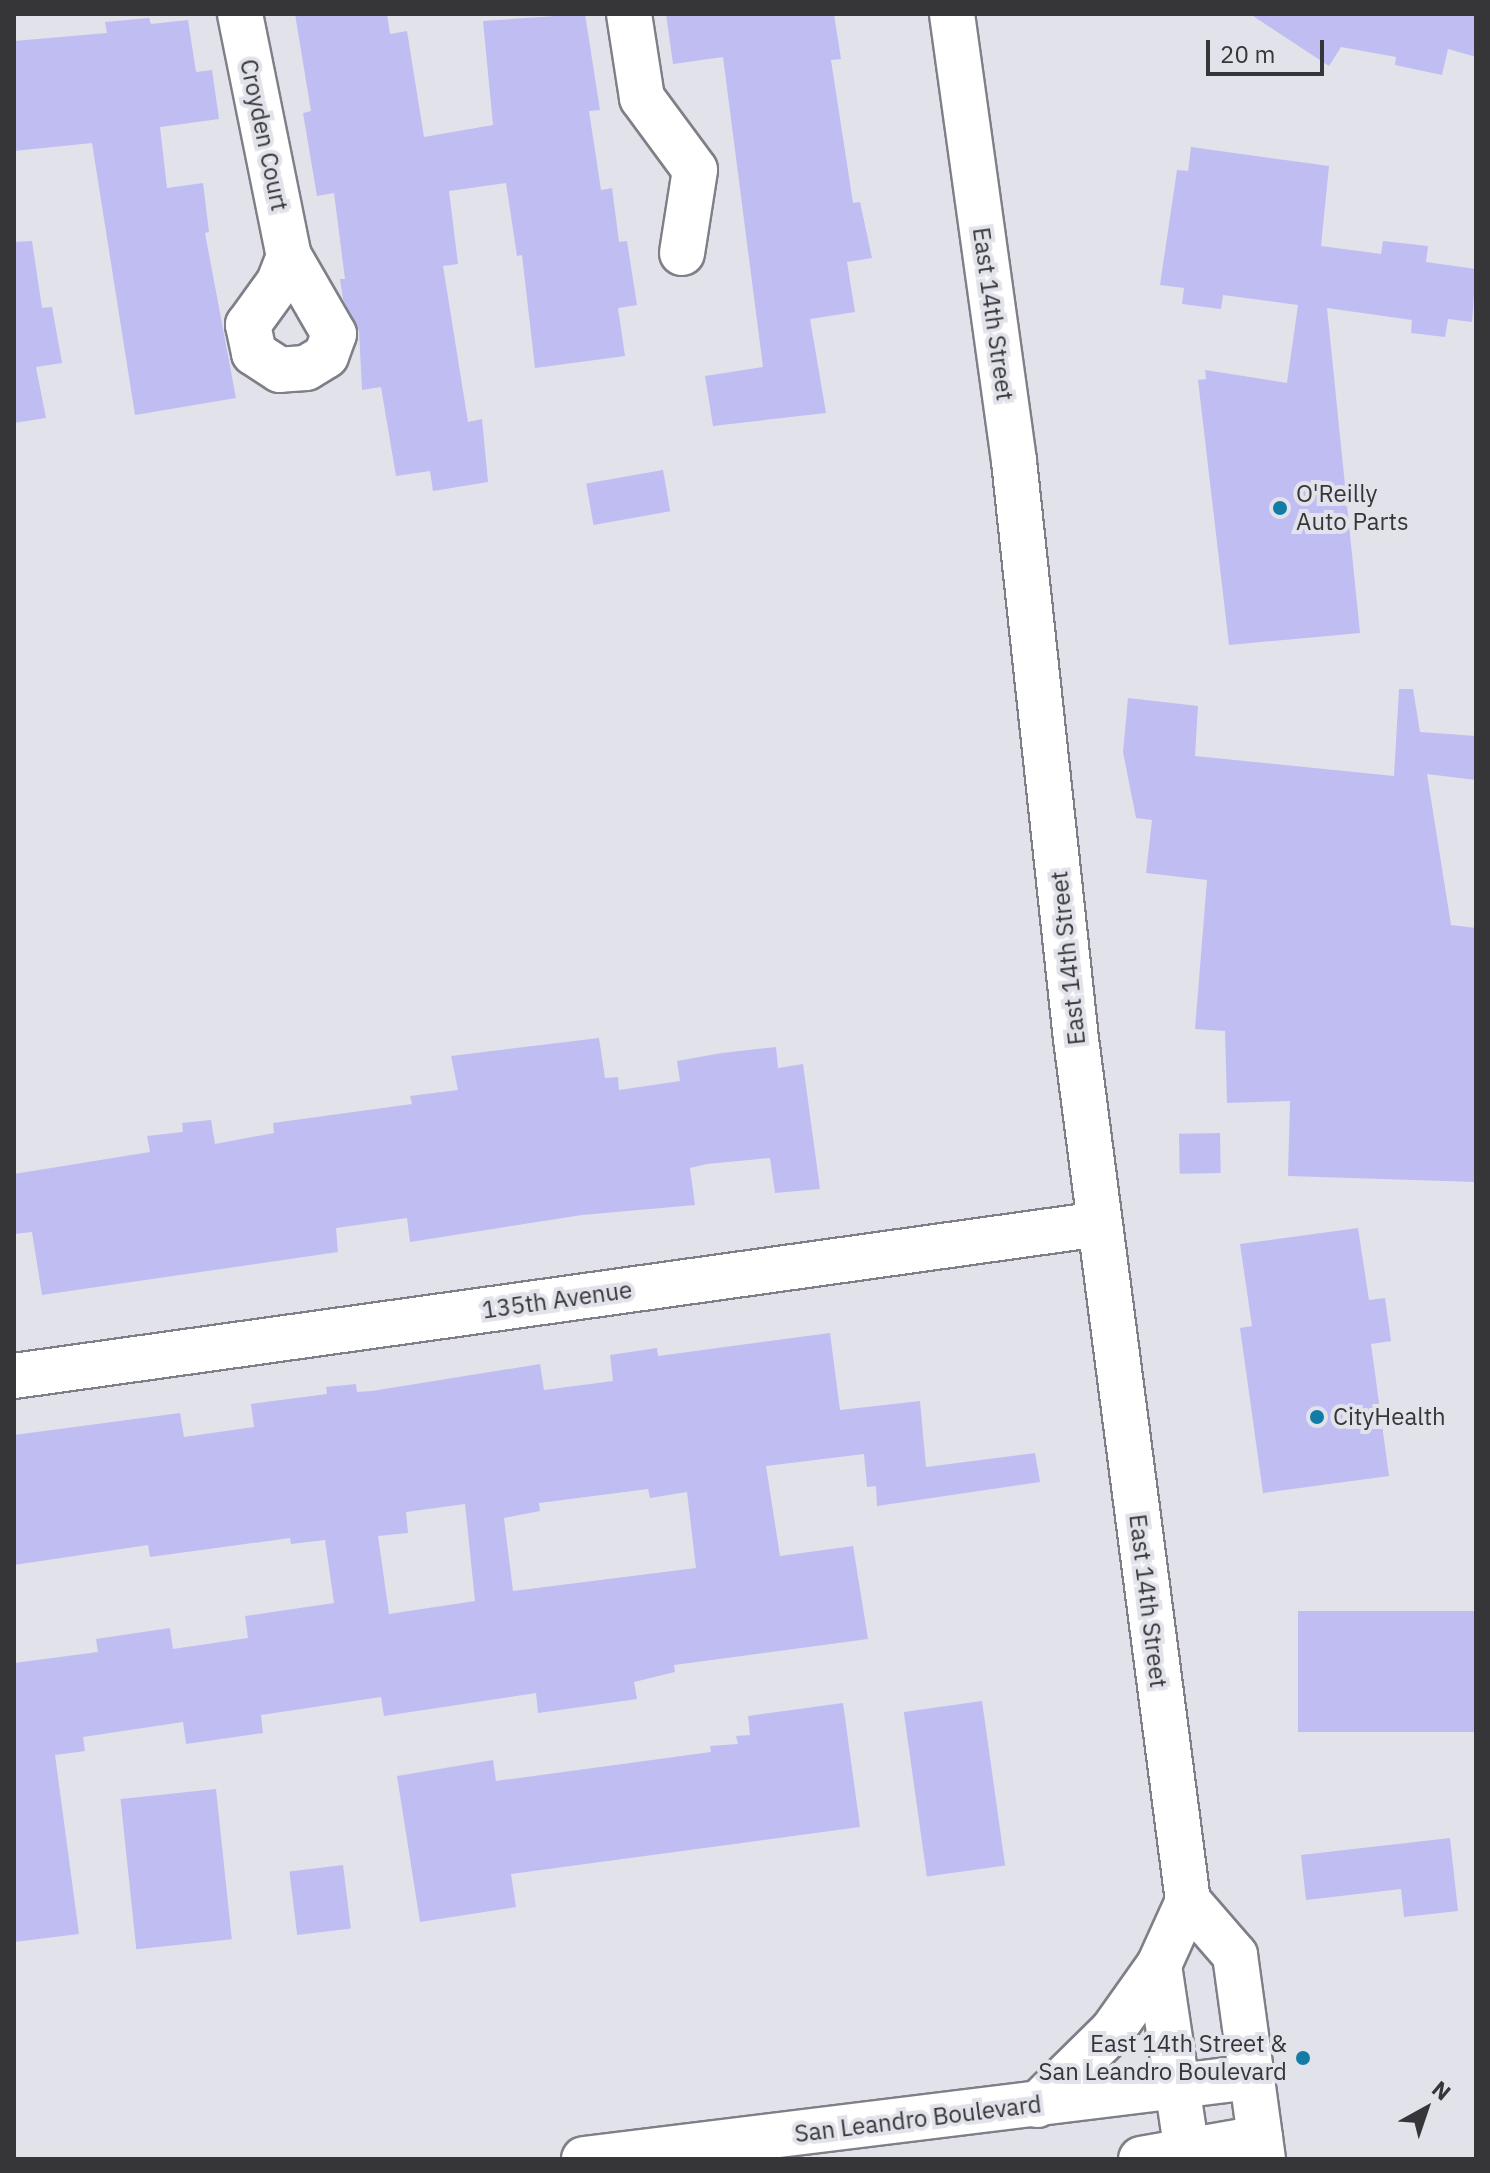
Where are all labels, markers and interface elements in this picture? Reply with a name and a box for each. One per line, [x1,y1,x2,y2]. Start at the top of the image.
scale bar [1210,24,1328,74]
text: 20 m [1220,38,1275,70]
street label: Croyden Court [234,56,294,214]
street label: East 14th Street [967,225,1019,403]
place label: O'Reilly Auto Parts [1296,480,1409,536]
marker: O'Reilly Auto Parts [1271,499,1289,517]
street label: East 14th Street [1045,870,1091,1046]
street label: 135th Avenue [480,1275,634,1325]
place label: CityHealth [1333,1403,1446,1431]
marker: CityHealth [1308,1408,1326,1426]
street label: East 14th Street [1123,1513,1173,1689]
place label: East 14th Street & San Leandro Boulevard [1039,2030,1287,2086]
marker: East 14th Street & San Leandro Boulevard [1294,2049,1312,2067]
north arrow [1386,2069,1466,2149]
text: N [1426,2074,1457,2106]
street label: San Leandro Boulevard [793,2090,1043,2148]

